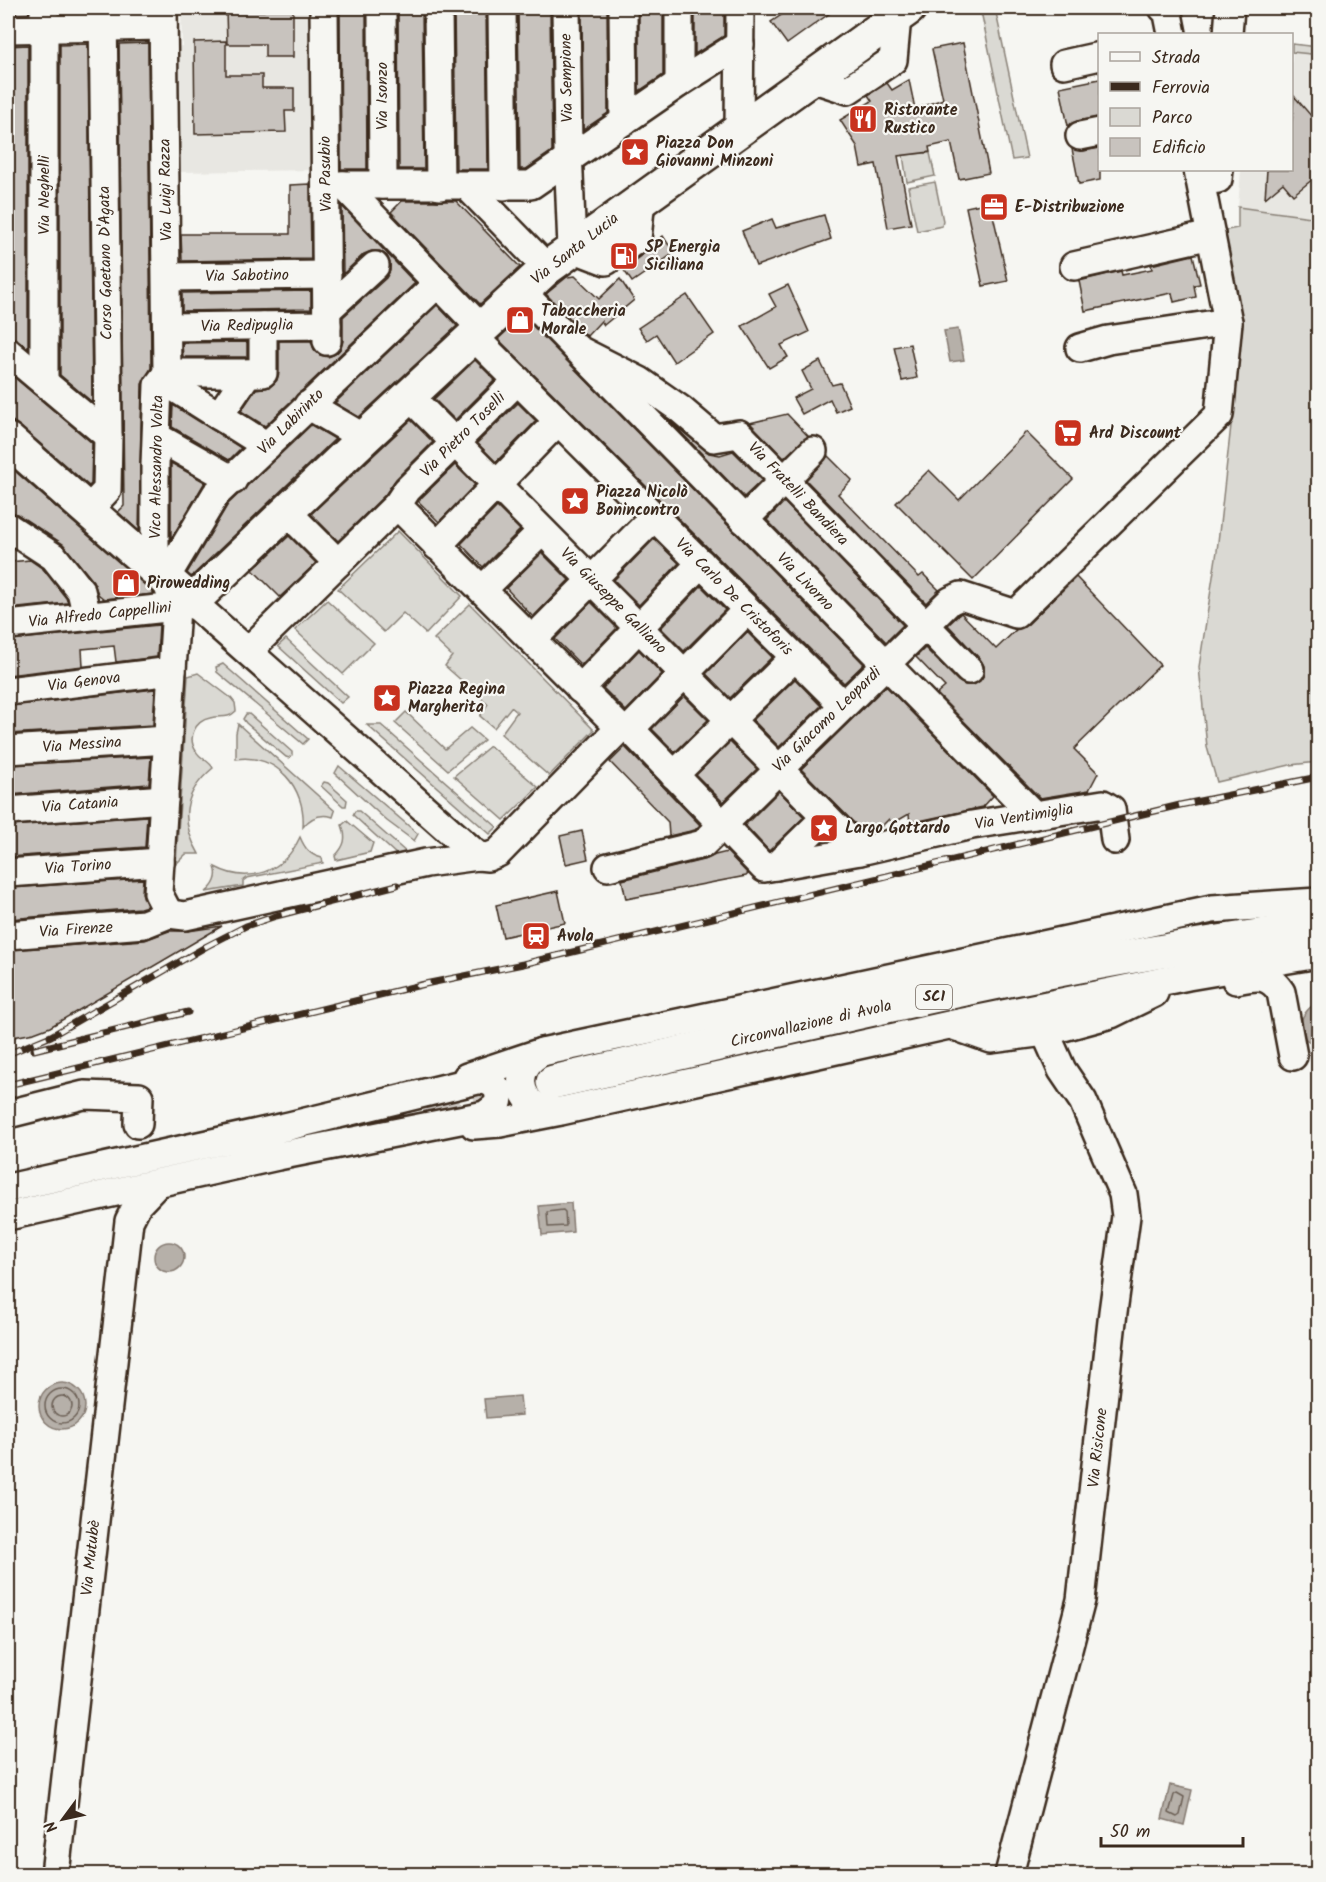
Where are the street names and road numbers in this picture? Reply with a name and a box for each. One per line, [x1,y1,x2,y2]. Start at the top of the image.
street label: Via Sempione [554,33,580,123]
street label: Via Isonzo [370,62,395,130]
street label: Via Pasubio [313,136,339,212]
street label: Via Luigi Razza [153,138,179,242]
street label: Via Neghelli [32,154,57,235]
street label: Corso Gaetano D'Agata [92,186,120,340]
street label: Via Santa Lucia [526,207,624,291]
street label: Via Sabotino [205,263,289,289]
street label: Via Redipuglia [200,313,294,339]
street label: Via Labirinto [252,383,330,461]
street label: Via Pietro Toselli [414,386,512,484]
street label: Vico Alessandro Volta [143,395,171,539]
street label: Via Fratelli Bandiera [741,436,855,552]
street label: Via Carlo De Cristoforis [669,532,799,662]
street label: Via Giuseppe Galliano [554,542,672,660]
street label: Via Livorno [770,547,840,617]
street label: Via Alfredo Cappellini [27,595,174,635]
street label: Via Giacomo Leopardi [767,660,888,779]
street label: Via Genova [46,665,122,699]
street label: Via Messina [41,730,123,760]
street label: Via Catania [41,790,119,820]
street label: Via Ventimiglia [973,797,1075,837]
street label: Via Torino [44,852,112,882]
street label: Via Firenze [38,915,114,945]
road number: SC1 [916,985,952,1009]
street label: Circonvallazione di Avola [728,993,894,1055]
street label: Via Risicone [1081,1407,1115,1489]
street label: Via Mutubè [75,1519,107,1597]

